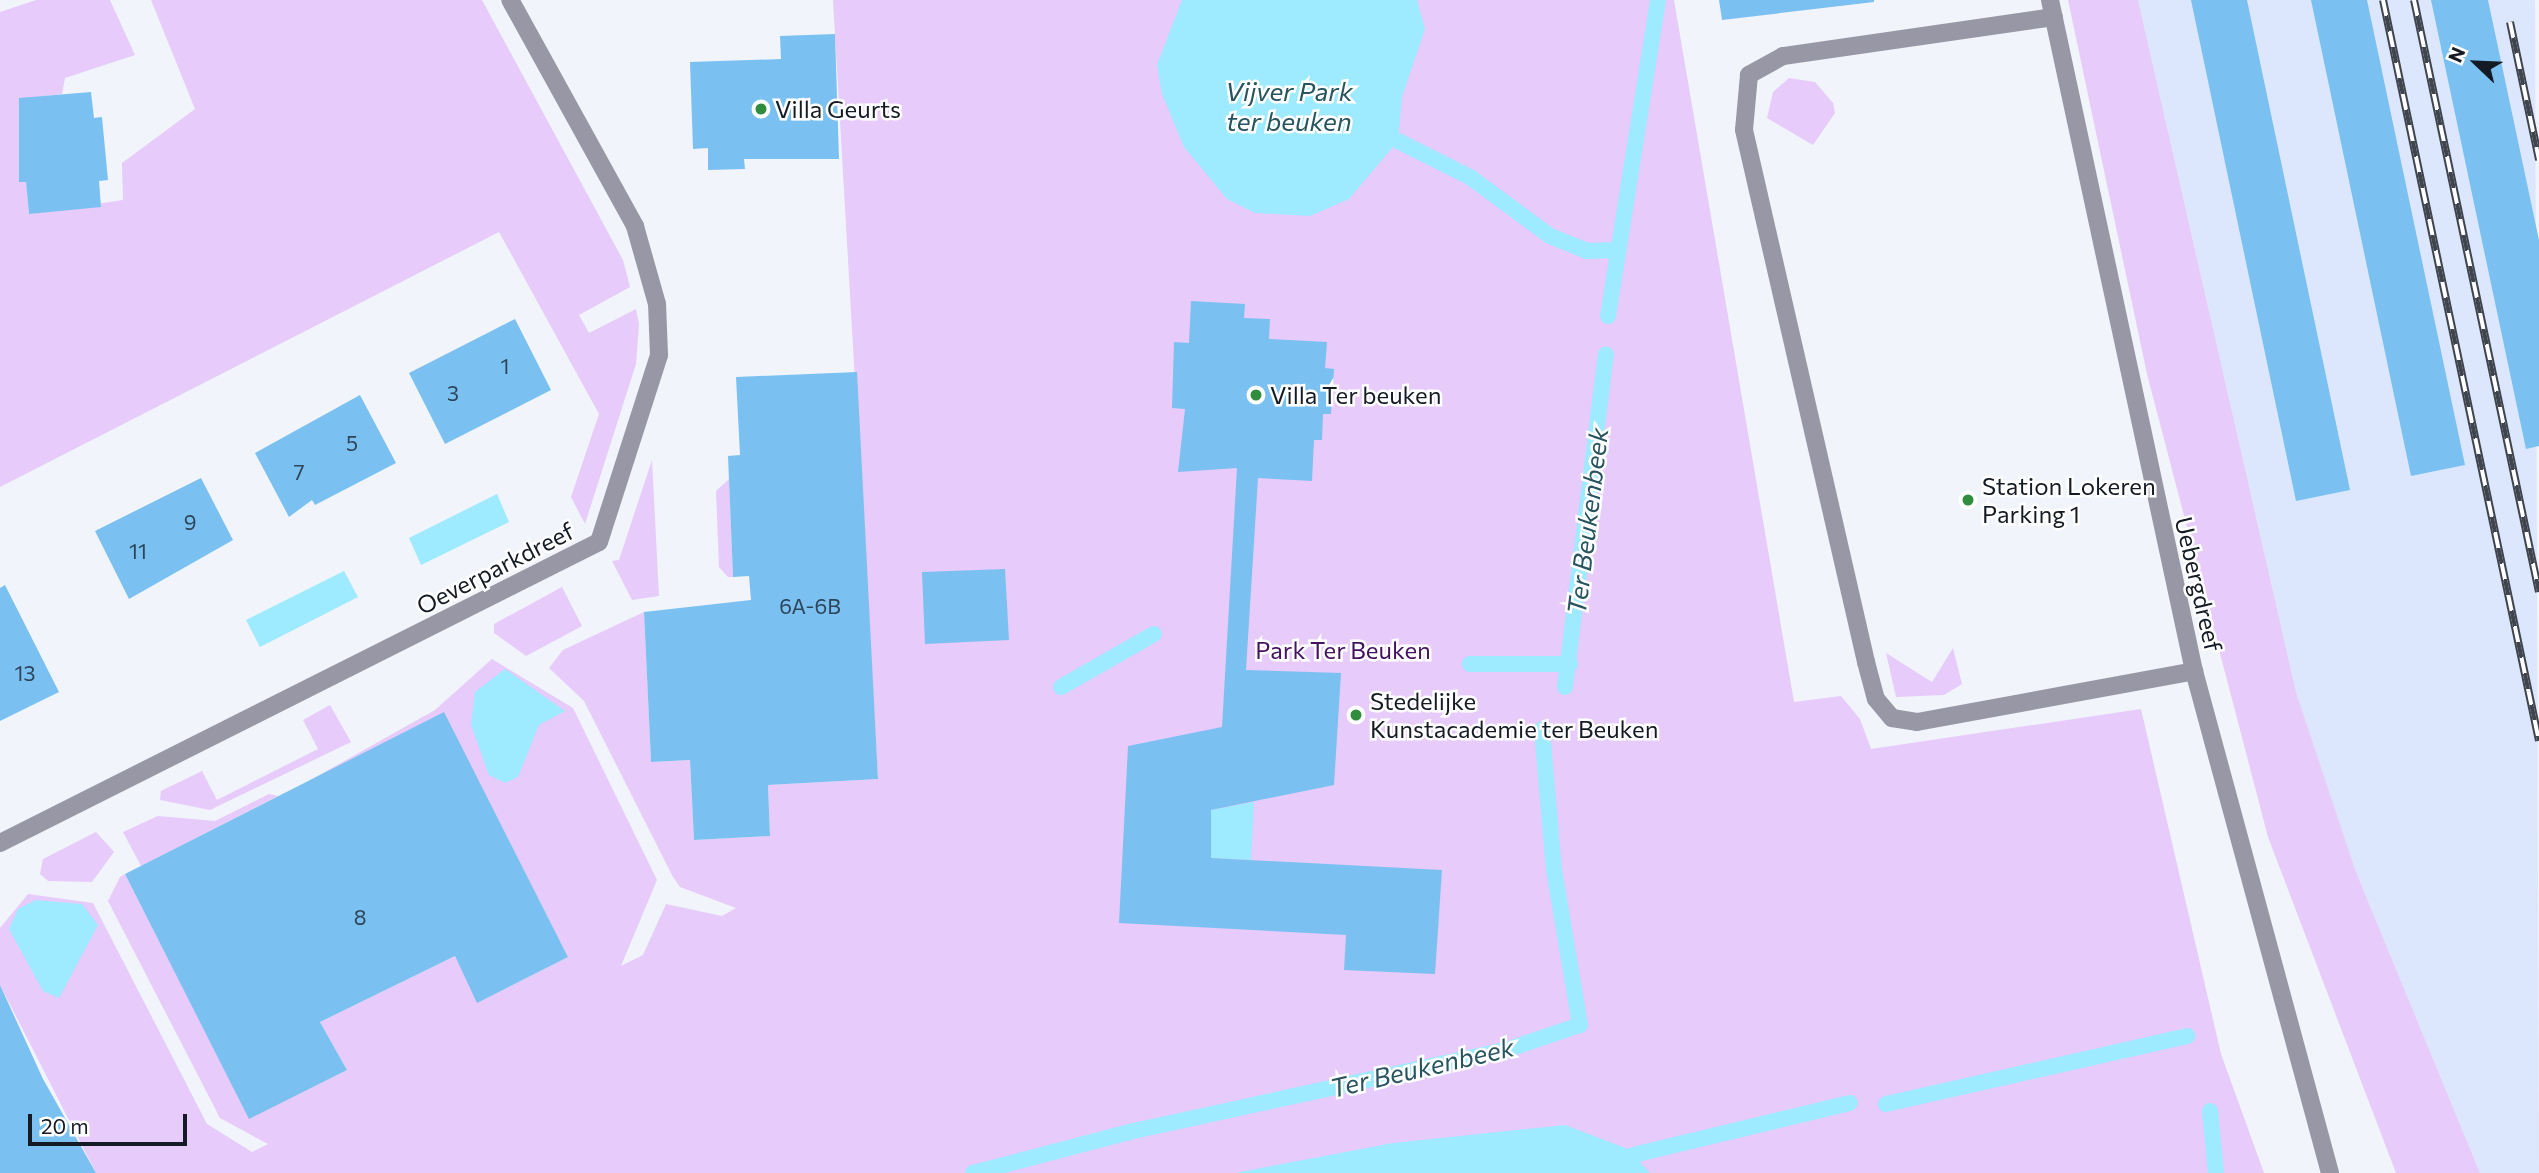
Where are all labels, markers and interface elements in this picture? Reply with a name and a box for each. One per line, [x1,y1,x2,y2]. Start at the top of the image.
north arrow [2441,28,2511,98]
text: N [2443,44,2470,66]
water label: Vijver Park ter beuken [1225,75,1353,136]
place label: Villa Geurts [775,95,901,123]
marker: Villa Geurts [753,101,769,117]
house number: 1 [501,353,509,379]
house number: 3 [447,380,459,406]
place label: Villa Ter beuken [1270,381,1441,409]
marker: Villa Ter beuken [1248,387,1264,403]
water label: Ter Beukenbeek [1560,426,1614,616]
house number: 5 [346,430,358,456]
house number: 7 [293,459,305,485]
place label: Station Lokeren Parking 1 [1982,472,2156,528]
marker: Station Lokeren Parking 1 [1960,492,1976,508]
house number: 9 [184,509,196,535]
street label: Uebergdreef [2170,514,2228,654]
street label: Oeverparkdreef [412,516,578,620]
house number: 11 [129,538,147,564]
house number: 6A-6B [779,593,841,619]
park label: Park Ter Beuken [1255,636,1431,664]
house number: 13 [15,660,35,686]
place label: Stedelijke Kunstacademie ter Beuken [1370,687,1658,743]
marker: Stedelijke Kunstacademie ter Beuken [1348,707,1364,723]
house number: 8 [354,904,366,930]
water label: Ter Beukenbeek [1327,1031,1517,1103]
scale bar [32,1100,191,1144]
text: 20 m [41,1113,89,1138]

